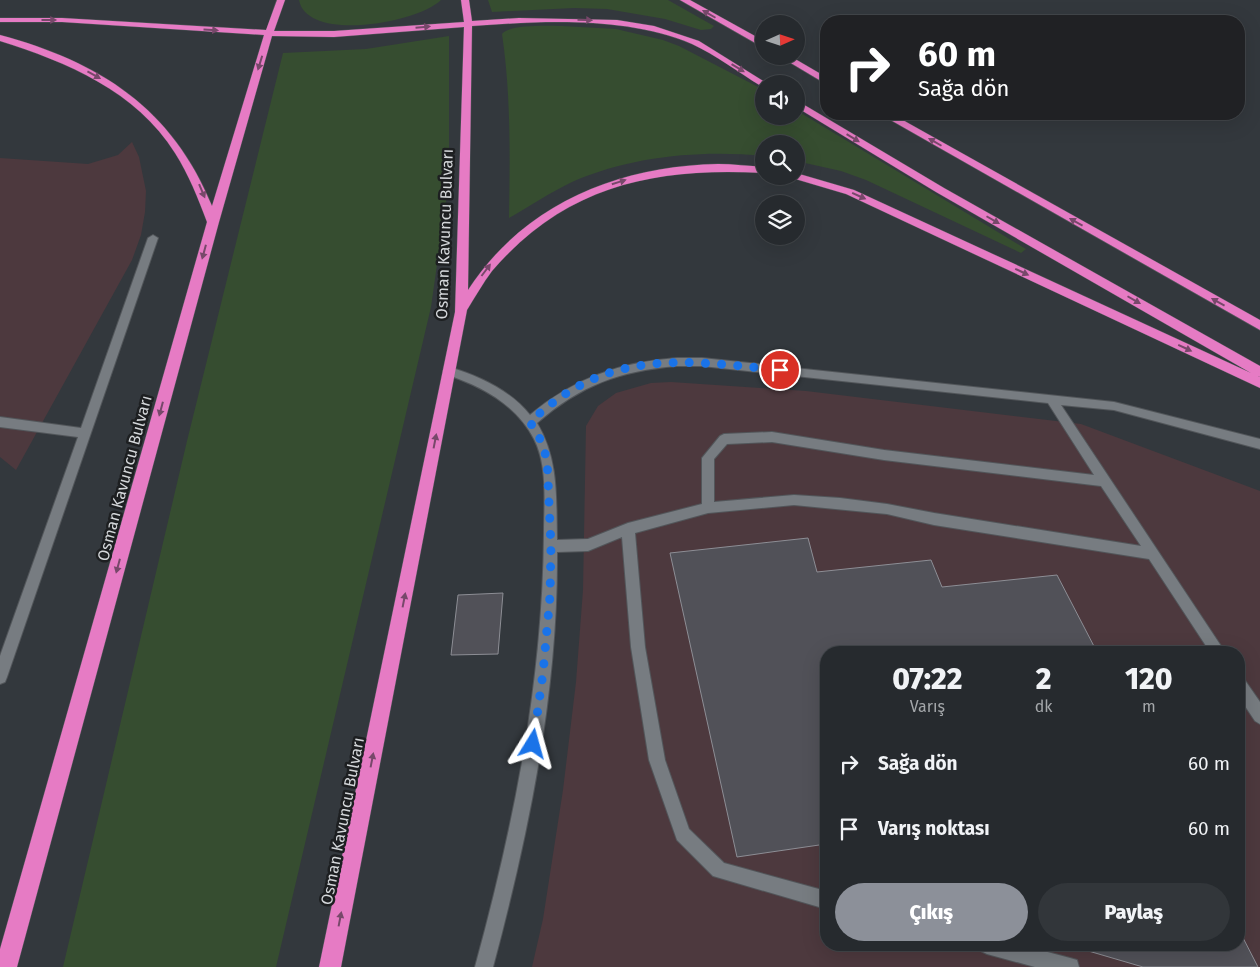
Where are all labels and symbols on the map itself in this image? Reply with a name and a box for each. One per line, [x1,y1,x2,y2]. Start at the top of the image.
one-way arrow [701,10,716,18]
north arrow [755,15,805,65]
one-way arrow [41,16,57,24]
one-way arrow [577,17,593,25]
one-way arrow [415,23,431,31]
one-way arrow [203,26,219,34]
one-way arrow [256,55,264,70]
one-way arrow [731,64,744,73]
one-way arrow [87,70,101,79]
one-way arrow [847,133,860,142]
one-way arrow [927,138,942,146]
street label: Osman Kavuncu Bulvarı [432,148,457,320]
one-way arrow [612,178,627,186]
one-way arrow [199,184,207,198]
one-way arrow [852,192,866,200]
one-way arrow [986,216,1000,224]
one-way arrow [1069,218,1083,226]
one-way arrow [200,245,208,260]
one-way arrow [481,263,491,277]
one-way arrow [1015,267,1030,276]
one-way arrow [1128,296,1141,305]
one-way arrow [1210,298,1225,306]
one-way arrow [1178,344,1192,352]
pin [759,349,801,391]
street label: Osman Kavuncu Bulvarı [93,393,156,563]
one-way arrow [157,401,165,416]
one-way arrow [432,433,440,449]
one-way arrow [113,558,121,573]
one-way arrow [400,592,408,608]
position arrow [506,717,558,769]
street label: Osman Kavuncu Bulvarı [317,736,368,907]
one-way arrow [368,751,376,767]
one-way arrow [336,912,344,927]

